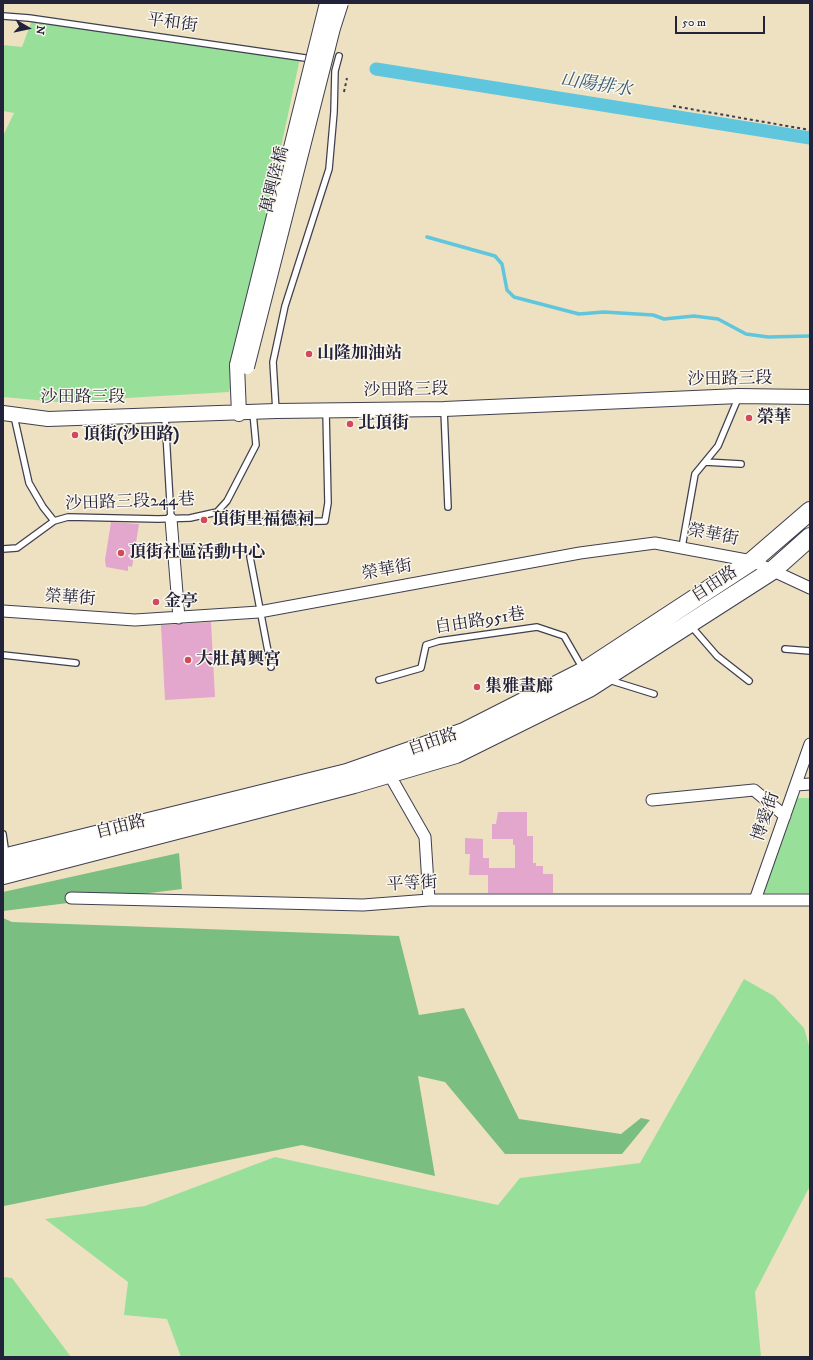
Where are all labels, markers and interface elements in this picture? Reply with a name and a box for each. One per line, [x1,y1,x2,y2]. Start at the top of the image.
north arrow [8,8,48,48]
scale bar [677,8,767,34]
street label: 平和街 [145,10,199,38]
text: 50 m [682,15,706,30]
text: N [32,24,47,35]
water label: 山陽排水 [559,70,633,102]
street label: 萬興陸橋 [258,145,294,215]
place label: 山隆加油站 [317,344,402,364]
marker: 山隆加油站 [304,349,314,359]
street label: 沙田路三段 [687,369,773,391]
street label: 沙田路三段 [363,380,449,402]
street label: 沙田路三段 [41,388,125,408]
place label: 榮華 [757,408,791,428]
marker: 榮華 [744,413,754,423]
place label: 北頂街 [358,414,409,434]
marker: 北頂街 [345,419,355,429]
place label: 頂街(沙田路) [83,425,179,445]
marker: 頂街(沙田路) [70,430,80,440]
street label: 沙田路三段244巷 [65,491,195,515]
place label: 頂街里福德祠 [212,510,314,530]
marker: 頂街里福德祠 [199,515,209,525]
street label: 榮華街 [686,521,740,551]
place label: 頂街社區活動中心 [129,543,265,563]
marker: 頂街社區活動中心 [116,548,126,558]
street label: 榮華街 [360,557,414,585]
street label: 自由路 [688,563,742,607]
street label: 榮華街 [44,587,96,611]
place label: 金亭 [164,592,198,612]
marker: 金亭 [151,597,161,607]
street label: 自由路951巷 [433,605,527,639]
place label: 大肚萬興宮 [196,650,281,670]
marker: 大肚萬興宮 [183,655,193,665]
place label: 集雅畫廊 [485,677,553,697]
marker: 集雅畫廊 [472,682,482,692]
street label: 自由路 [406,725,460,761]
street label: 博愛街 [749,790,785,844]
street label: 自由路 [94,812,148,844]
street label: 平等街 [386,873,438,897]

